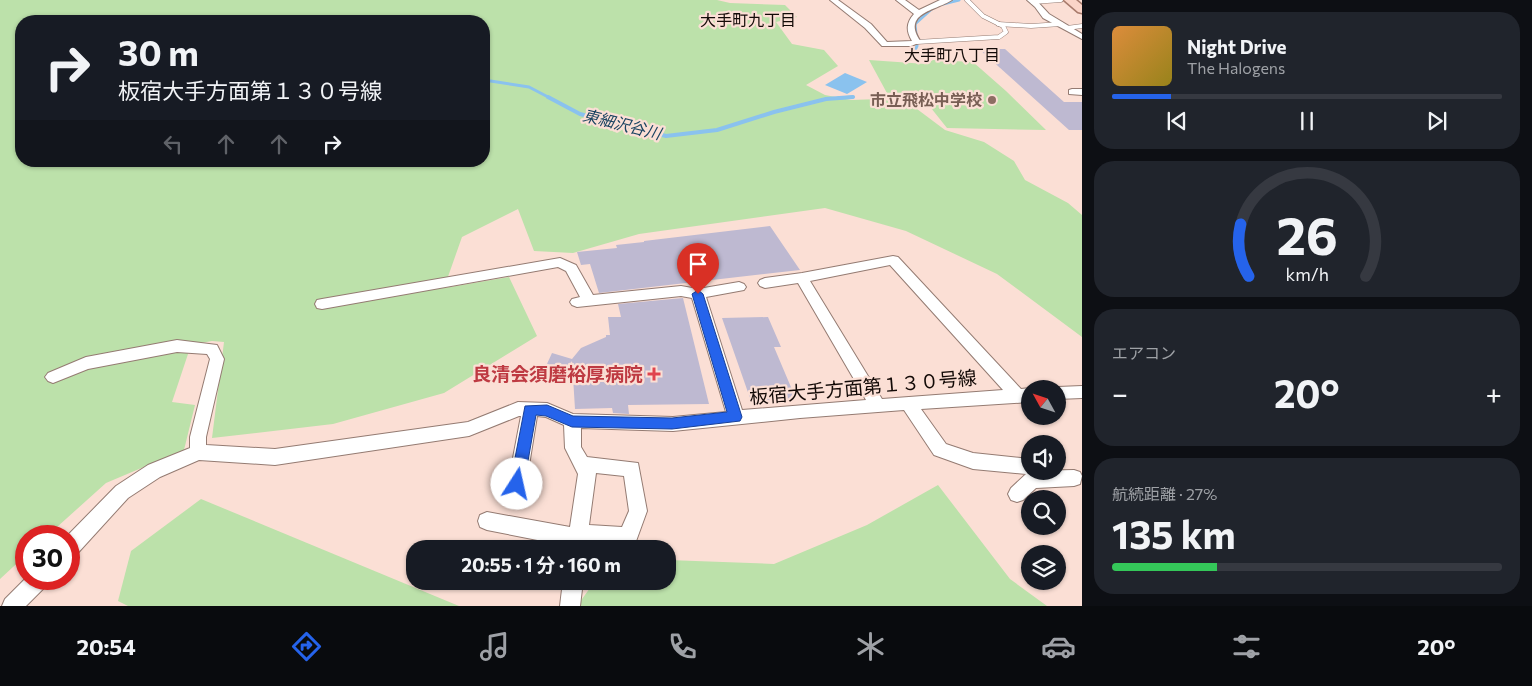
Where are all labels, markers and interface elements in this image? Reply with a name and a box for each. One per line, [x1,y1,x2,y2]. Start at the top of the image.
district label: 大手町九丁目 [700,10,796,29]
text: 30 m [118,30,199,73]
icon: right [35,35,100,100]
text: Night Drive [1187,35,1287,58]
district label: 大手町八丁目 [904,45,1000,64]
text: The Halogens [1187,58,1285,77]
text: 板宿大手方面第１３０号線 [118,77,382,104]
place label: 市立飛松中学校 [870,90,982,109]
marker: 市立飛松中学校 [986,94,998,106]
water label: 東細沢谷川 [581,105,665,143]
icon: previous [1163,107,1191,135]
icon: pause [1293,107,1321,135]
icon: next [1423,107,1451,135]
icon: left [159,130,187,158]
icon: ahead [212,130,240,158]
icon: ahead [265,130,293,158]
icon: right [318,130,346,158]
text: 26 [1276,202,1338,266]
pin [677,243,719,294]
icon: arrive [684,250,712,278]
text: km/h [1285,263,1329,285]
text: エアコン [1112,343,1176,362]
place label: 良清会須磨裕厚病院 [472,362,643,385]
street label: 板宿大手方面第１３０号線 [748,365,978,408]
marker: 良清会須磨裕厚病院 [647,367,661,381]
text: 20° [1274,369,1340,416]
text: − [1112,376,1128,410]
text: + [1486,376,1502,410]
north arrow [1021,380,1066,425]
map controls [1021,380,1066,590]
button: sound [1021,435,1066,480]
position arrow [490,457,542,509]
text: 航続距離 · 27% [1112,484,1217,503]
button: search [1021,490,1066,535]
text: 135 km [1112,510,1236,557]
speed limit sign: 30 [15,525,80,590]
button: layers [1021,545,1066,590]
text: 20:55 · 1 分 · 160 m [461,553,621,576]
icon: directions [289,629,324,664]
icon: music [477,629,512,664]
icon: phone [665,629,700,664]
icon: climate [853,629,888,664]
icon: car [1041,629,1076,664]
icon: filters [1229,629,1264,664]
text: 20:54 [77,633,136,660]
text: 20° [1417,633,1455,660]

